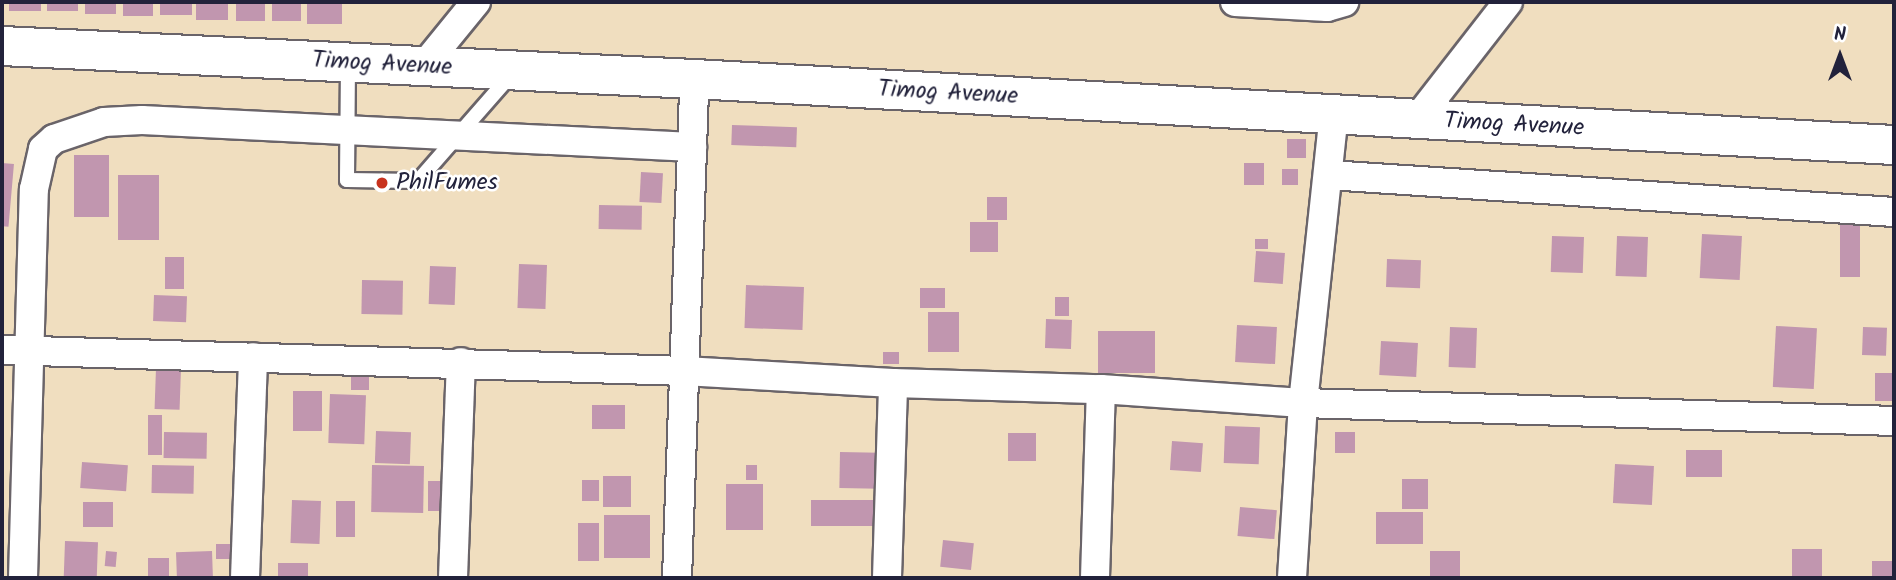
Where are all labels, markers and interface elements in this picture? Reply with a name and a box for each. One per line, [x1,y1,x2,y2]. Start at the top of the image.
text: N [1834,20,1846,50]
north arrow [1805,21,1875,91]
street label: Timog Avenue [311,46,453,82]
street label: Timog Avenue [877,75,1019,111]
street label: Timog Avenue [1443,107,1585,143]
place label: PhilFumes [396,169,498,197]
marker: PhilFumes [374,175,390,191]

